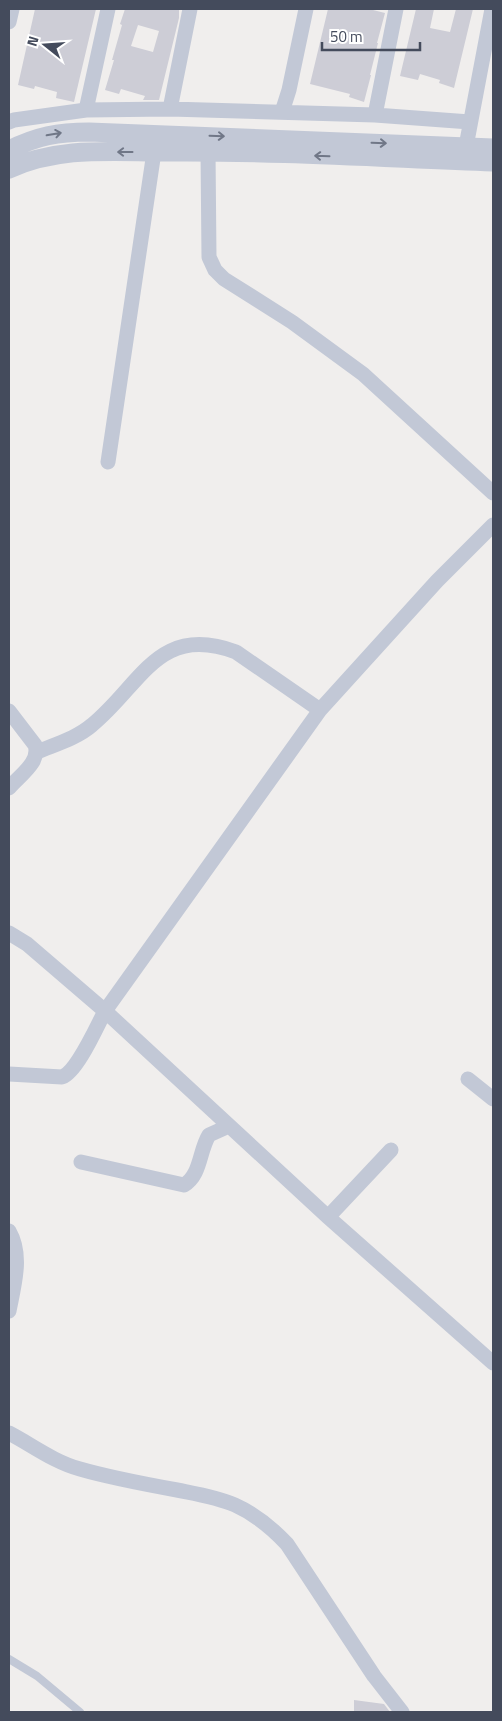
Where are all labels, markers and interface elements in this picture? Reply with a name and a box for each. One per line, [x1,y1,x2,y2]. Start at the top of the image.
north arrow [20,20,70,70]
scale bar [322,20,420,52]
text: 50 m [330,25,363,48]
text: N [21,33,44,49]
one-way arrow [46,128,62,138]
one-way arrow [208,132,224,141]
one-way arrow [370,138,387,148]
one-way arrow [117,147,133,157]
one-way arrow [314,151,330,160]

